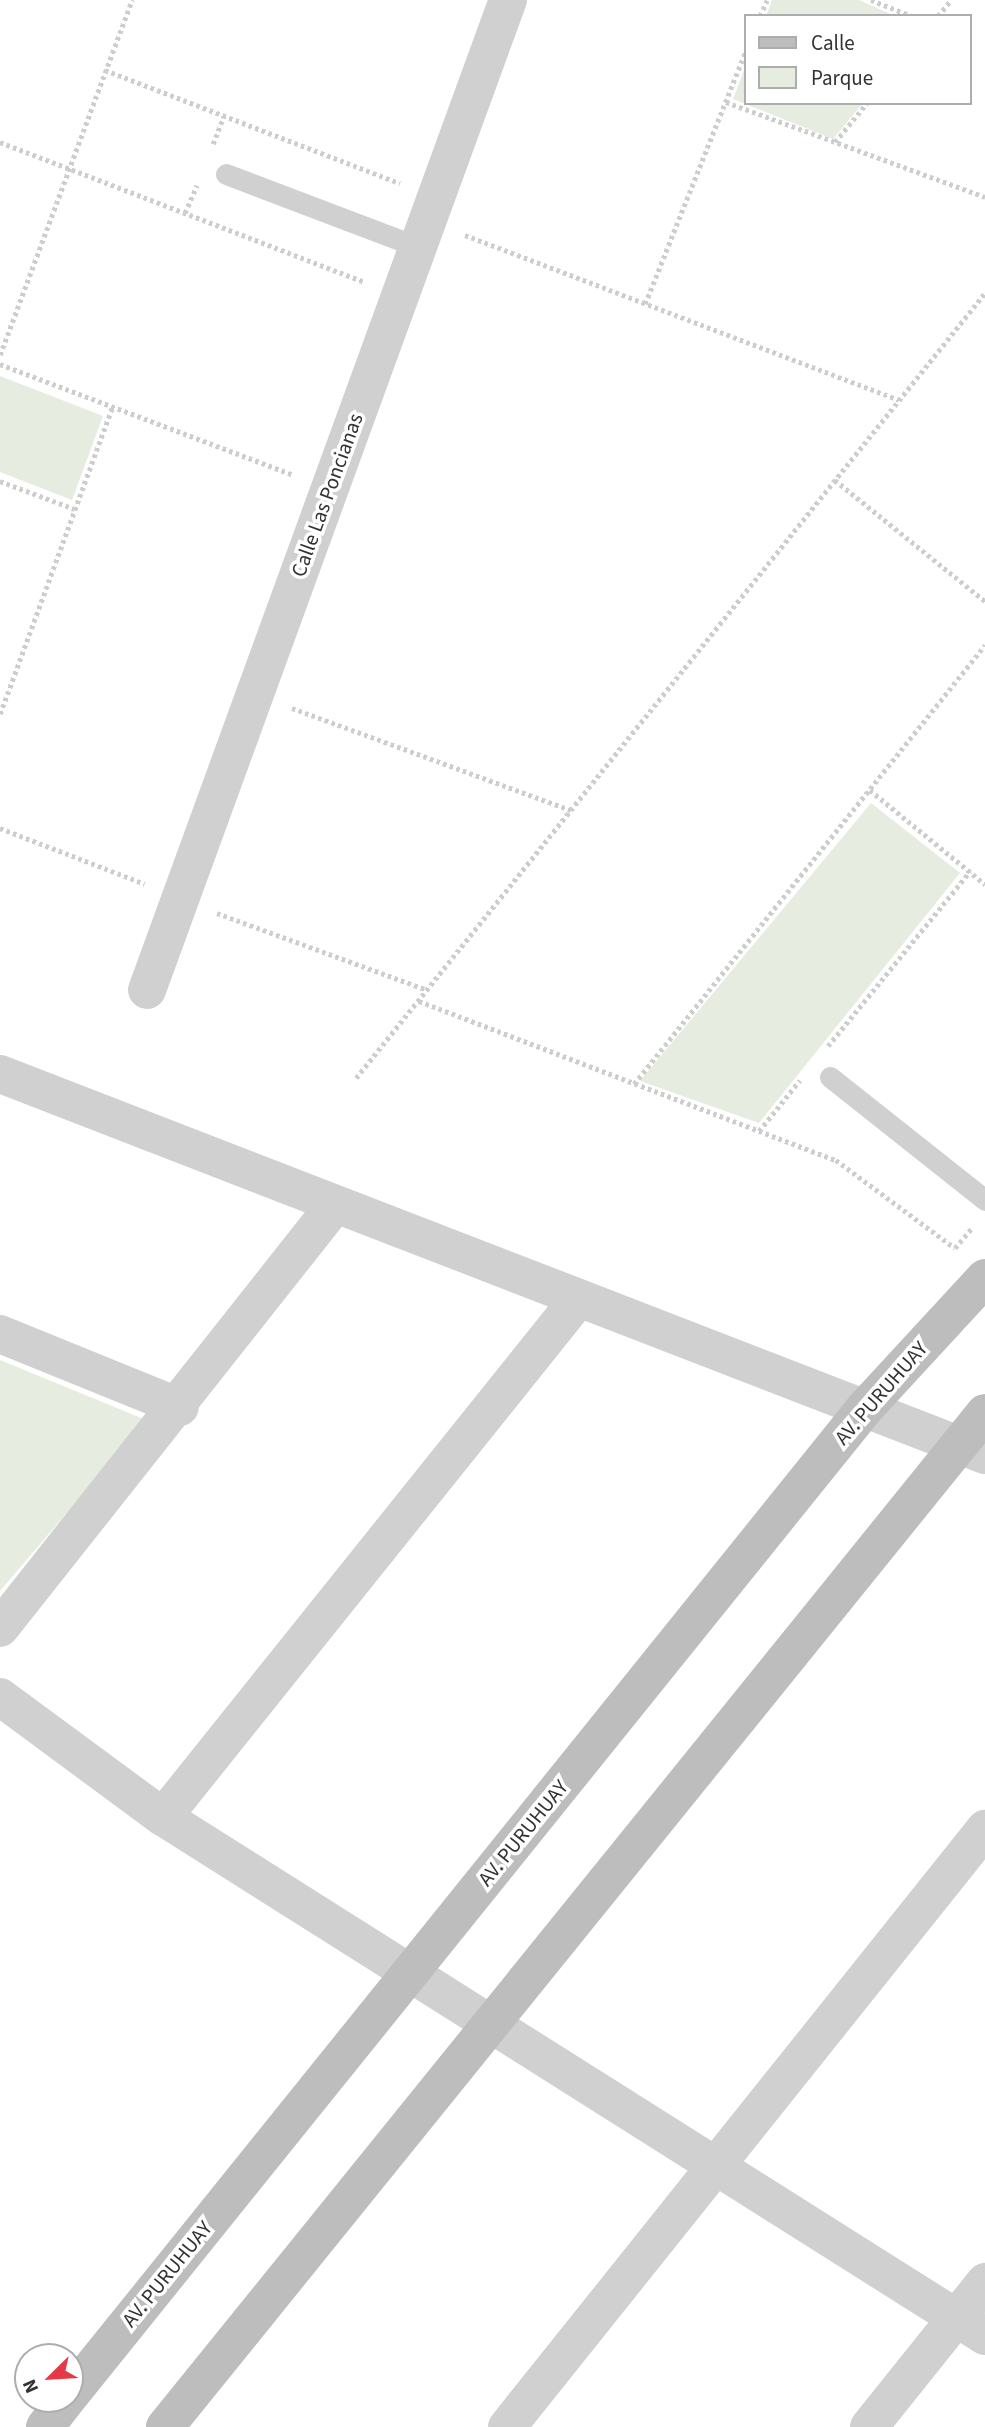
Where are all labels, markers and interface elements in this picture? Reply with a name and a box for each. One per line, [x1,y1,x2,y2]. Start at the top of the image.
legend [744,14,971,105]
text: Calle [811,28,855,58]
text: Parque [811,63,873,93]
street label: Calle Las Poncianas [286,410,368,580]
street label: AV. PURUHUAY [829,1336,933,1450]
street label: AV. PURUHUAY [473,1775,573,1891]
street label: AV. PURUHUAY [117,2216,217,2332]
north arrow [14,2343,84,2413]
text: N [16,2375,46,2397]

